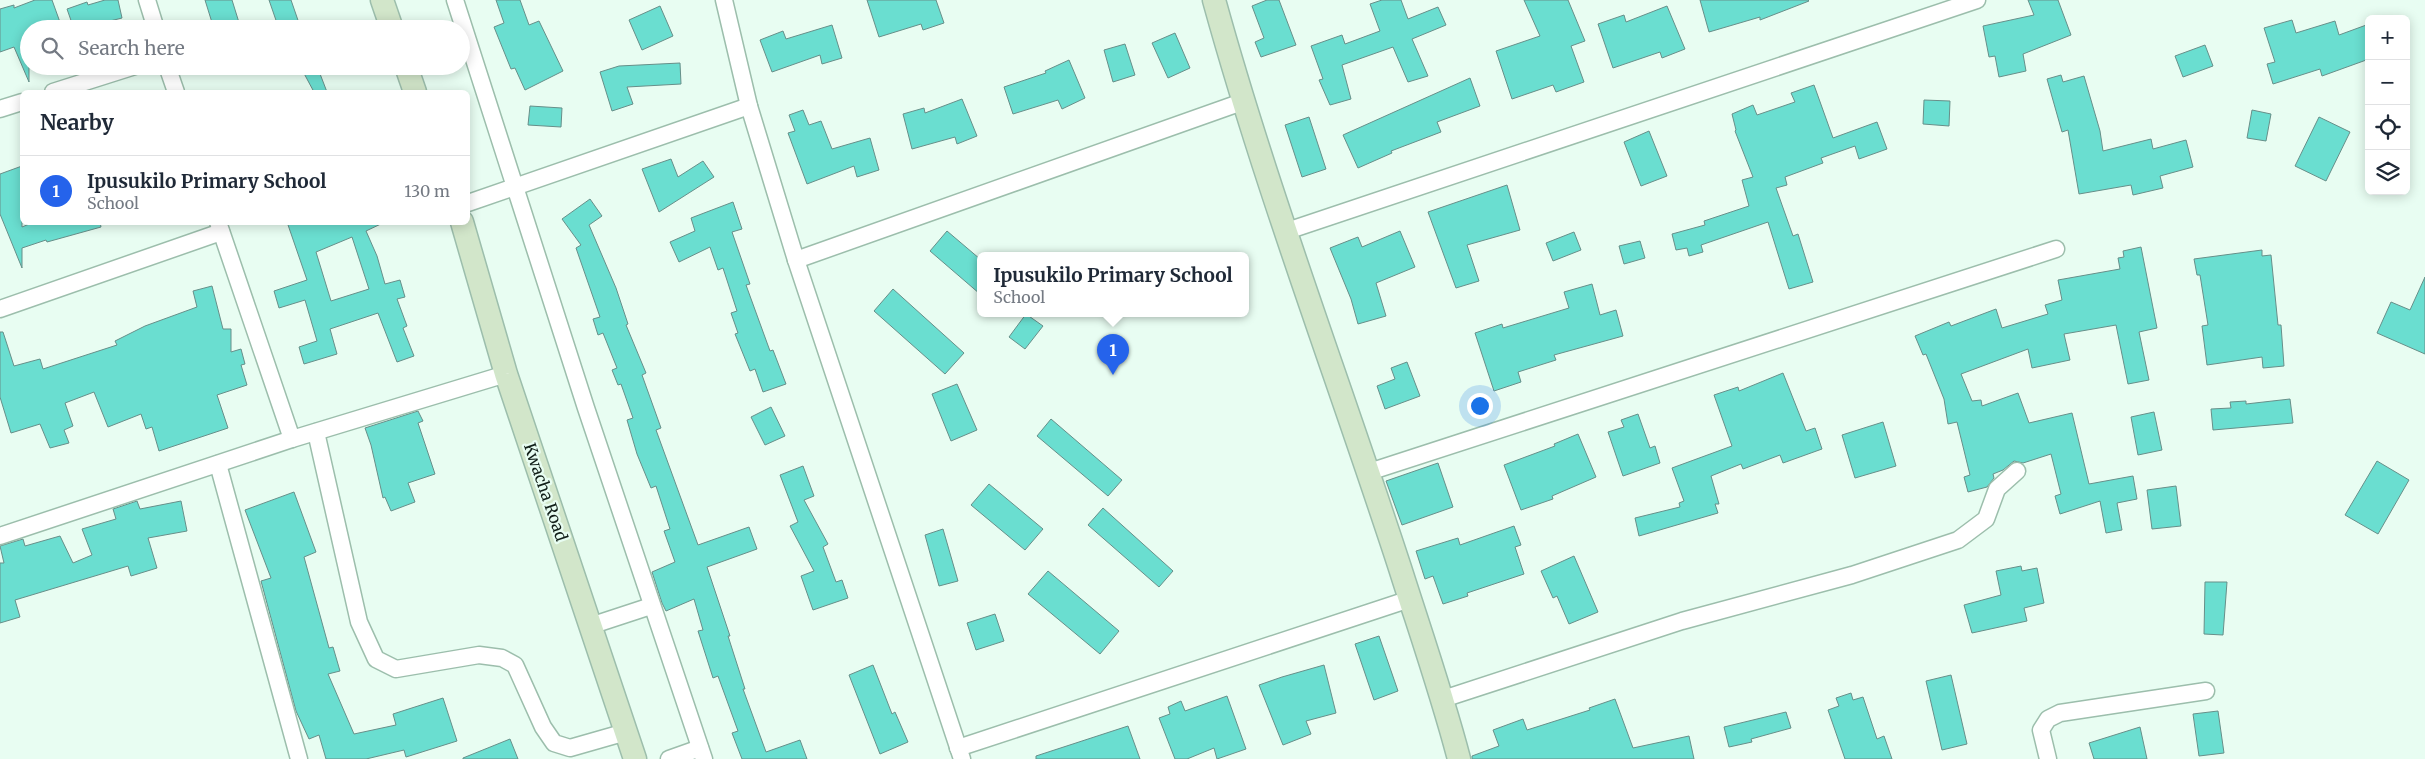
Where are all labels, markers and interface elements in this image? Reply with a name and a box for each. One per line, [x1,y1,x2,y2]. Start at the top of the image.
map controls [2365,15,2410,195]
button: + [2365,15,2410,60]
search box [20,20,470,75]
icon: search [38,34,66,62]
text: Search here [78,36,185,60]
button: − [2365,60,2410,105]
button: locate [2365,105,2410,150]
text: Nearby [40,109,114,136]
button: layers [2365,150,2410,195]
text: Ipusukilo Primary School [87,169,326,193]
text: 1 [52,181,60,201]
text: 130 m [404,181,450,201]
text: School [87,193,139,213]
popup [977,252,1249,317]
text: Ipusukilo Primary School [993,263,1233,287]
text: School [993,287,1045,307]
pin: 1 [1097,334,1129,375]
your location [1467,393,1493,419]
street label: Kwacha Road [520,440,572,544]

